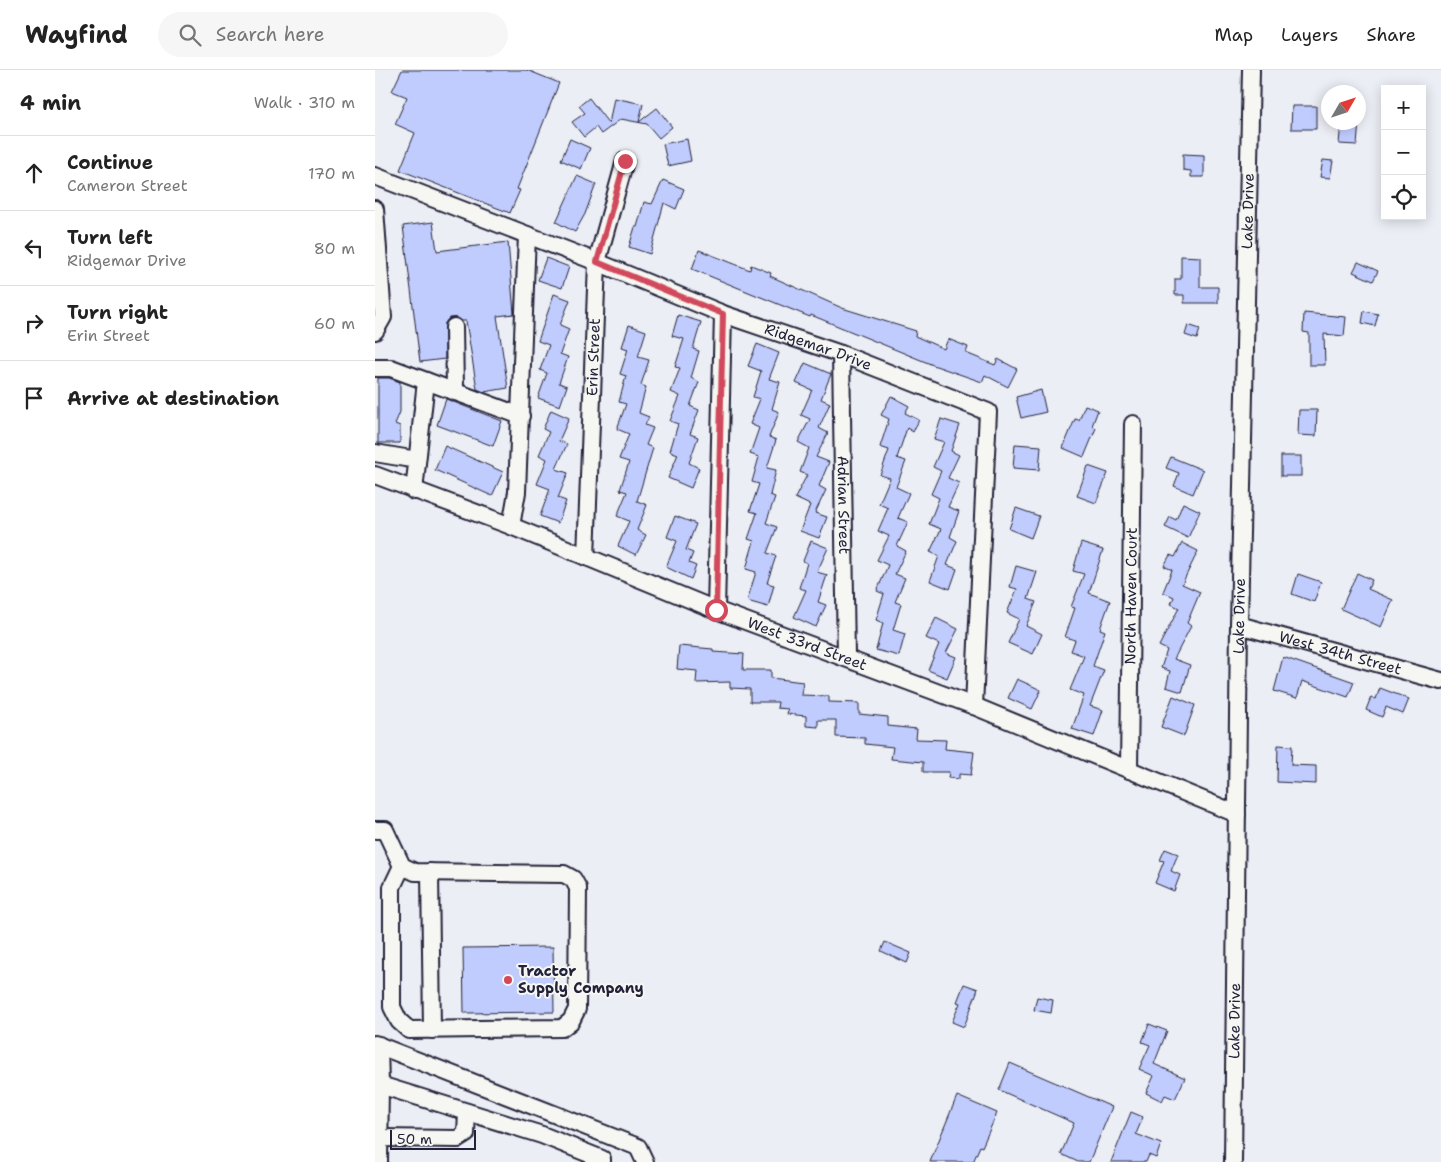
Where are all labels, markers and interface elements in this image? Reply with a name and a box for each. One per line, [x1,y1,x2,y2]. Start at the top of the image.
search box [158,12,508,57]
text: Wayfind [25,19,128,51]
icon: search [176,21,204,49]
text: Search here [216,22,324,47]
text: Map [1215,23,1253,47]
text: Layers [1281,23,1338,47]
text: Share [1366,23,1416,47]
north arrow [1321,85,1366,130]
map controls [1381,85,1426,220]
button: + [1381,85,1426,130]
text: 4 min [20,89,81,117]
text: Walk · 310 m [254,92,355,113]
button: − [1381,130,1426,175]
text: Continue [67,150,153,175]
route end [614,150,637,173]
icon: ahead [20,159,48,187]
text: 170 m [308,163,355,184]
street label: Lake Drive [1237,173,1259,249]
text: Cameron Street [67,175,188,196]
button: locate [1381,175,1426,220]
text: Turn left [67,225,153,250]
icon: left [20,234,48,262]
text: 80 m [314,238,355,259]
text: Ridgemar Drive [67,250,187,271]
text: Turn right [67,300,168,325]
icon: right [20,309,48,337]
text: 60 m [314,313,355,334]
street label: Erin Street [582,318,605,396]
street label: Ridgemar Drive [762,319,875,375]
text: Erin Street [67,325,150,346]
icon: arrive [20,384,48,412]
text: Arrive at destination [67,386,279,411]
street label: Adrian Street [833,456,854,554]
street label: North Haven Court [1120,527,1142,665]
street label: Lake Drive [1229,578,1250,654]
route start [705,599,728,622]
street label: West 33rd Street [745,613,870,675]
street label: West 34th Street [1277,627,1404,680]
place label: Tractor Supply Company [518,961,644,998]
marker: Tractor Supply Company [502,974,514,986]
street label: Lake Drive [1224,983,1245,1059]
scale bar [390,1127,476,1150]
text: 50 m [397,1130,432,1148]

